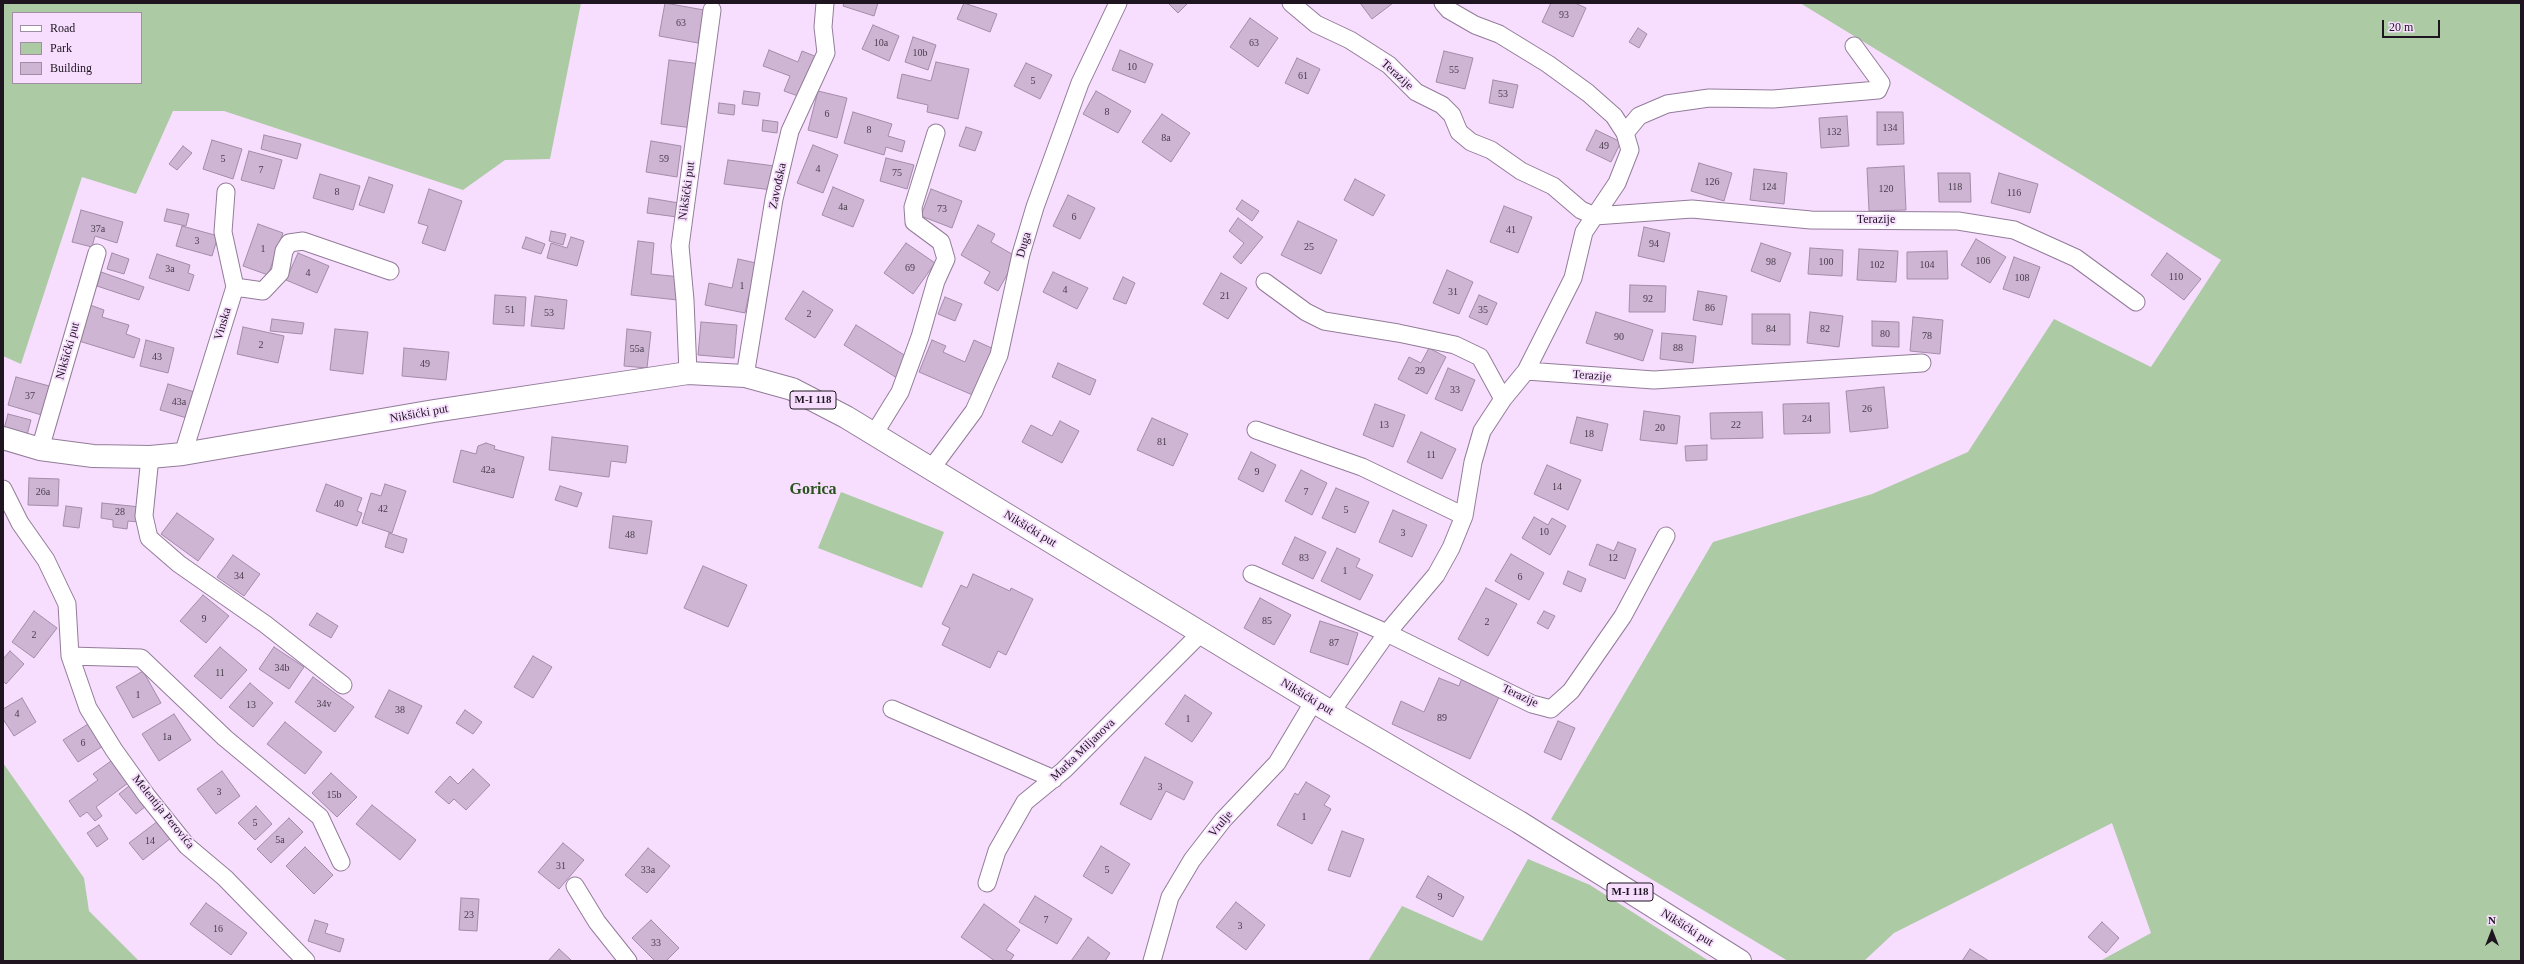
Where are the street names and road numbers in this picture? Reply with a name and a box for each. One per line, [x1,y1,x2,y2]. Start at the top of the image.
street label: Terazije [1378,57,1416,93]
street label: Nikšićki put [676,161,698,221]
street label: Zavođska [766,162,790,210]
street label: Terazije [1857,213,1895,227]
street label: Duga [1013,231,1035,259]
street label: Vinska [211,306,235,342]
street label: Nikšićki put [53,321,83,381]
street label: Terazije [1572,367,1612,385]
road number: M-I 118 [790,391,836,409]
street label: Nikšićki put [389,402,449,426]
street label: Nikšićki put [1001,508,1059,550]
street label: Nikšićki put [1278,676,1336,718]
street label: Terazije [1500,681,1540,711]
street label: Marka Miljanova [1048,716,1118,784]
street label: Melentija Perovića [129,772,197,852]
street label: Vrulje [1206,808,1236,840]
road number: M-I 118 [1607,883,1653,901]
street label: Nikšićki put [1658,906,1716,950]

